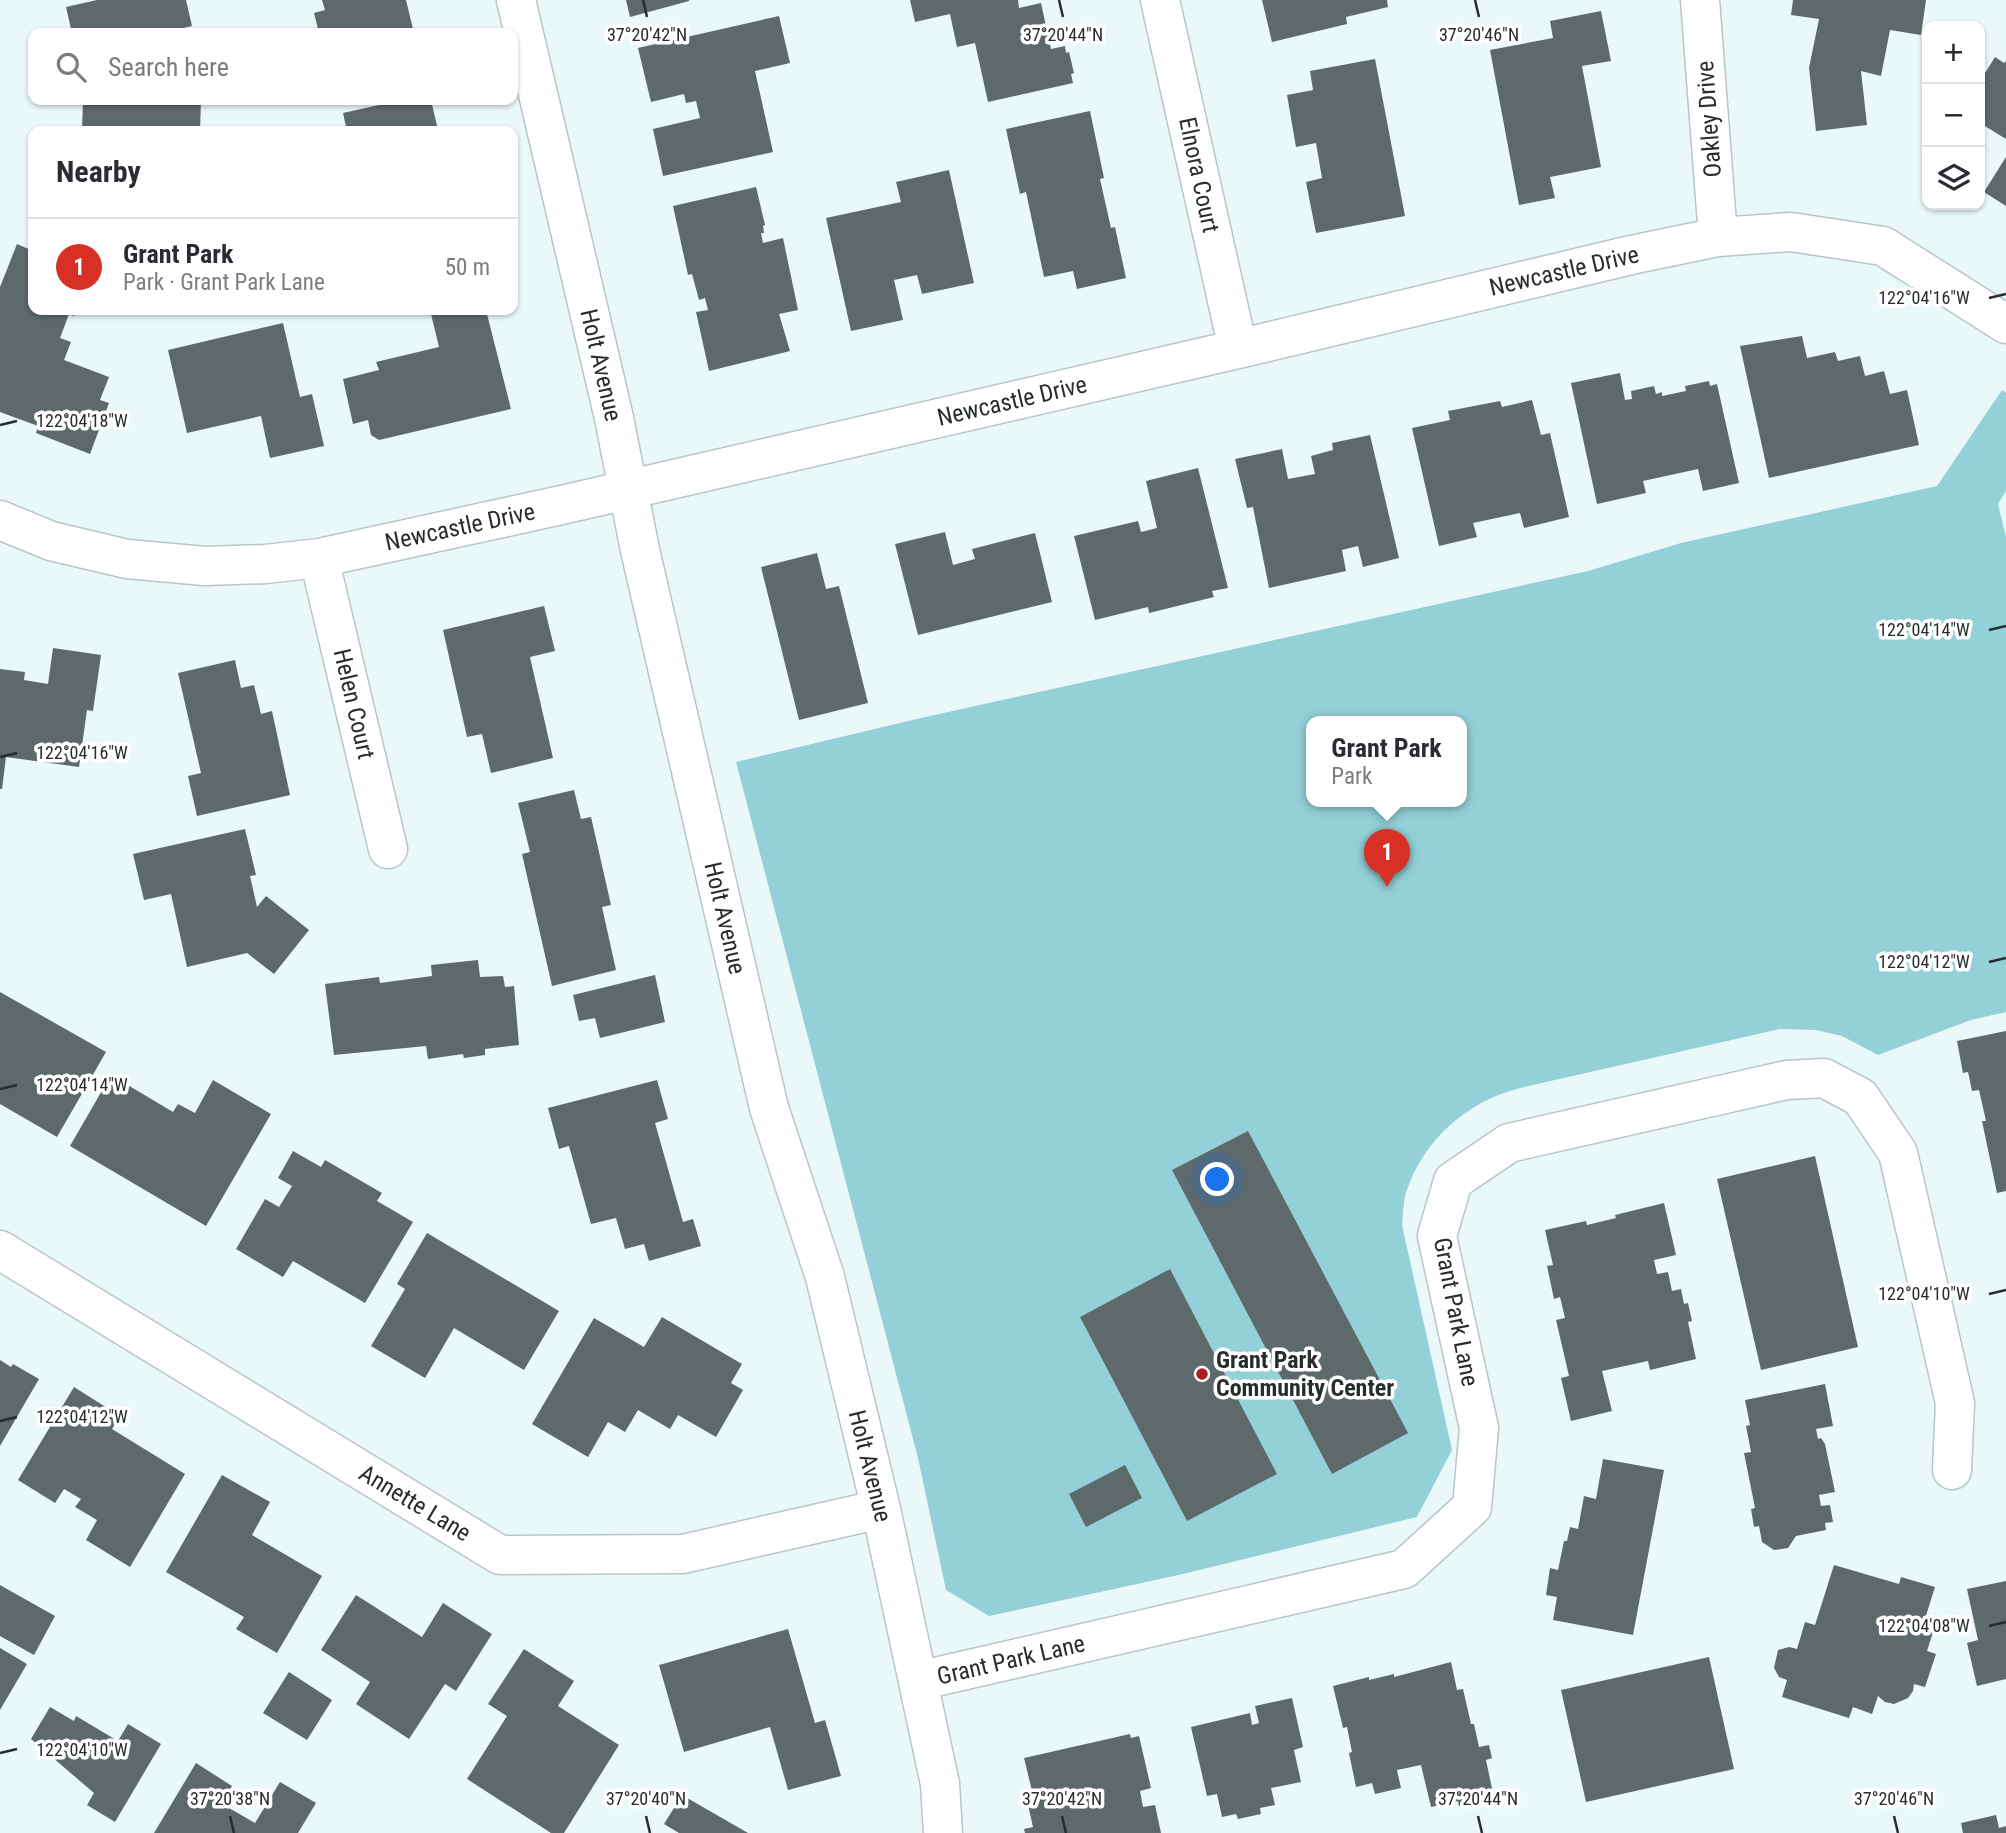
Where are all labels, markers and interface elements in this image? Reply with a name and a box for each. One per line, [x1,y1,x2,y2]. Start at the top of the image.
map controls [1922,21,1985,210]
button: + [1922,21,1985,84]
text: 37°20'42"N [607,24,687,45]
text: 37°20'44"N [1023,24,1103,45]
text: 37°20'46"N [1439,24,1519,45]
search box [28,28,518,105]
icon: search [52,48,90,86]
text: Search here [108,52,229,82]
street label: Oakley Drive [1691,60,1727,178]
button: − [1922,84,1985,147]
street label: Elnora Court [1173,115,1225,235]
button: layers [1922,147,1985,210]
text: Nearby [56,154,141,189]
text: Grant Park [123,239,233,269]
street label: Newcastle Drive [1487,240,1641,302]
text: 1 [73,254,85,281]
text: 50 m [445,254,490,281]
text: Park · Grant Park Lane [123,269,325,296]
text: 122°04'16"W [1878,287,1970,308]
street label: Holt Avenue [575,306,627,424]
street label: Newcastle Drive [935,370,1089,432]
text: 122°04'18"W [36,410,128,431]
street label: Newcastle Drive [383,497,537,557]
text: 122°04'14"W [1878,619,1970,640]
street label: Helen Court [328,646,380,762]
popup [1306,716,1467,807]
text: Grant Park [1331,733,1442,763]
text: 122°04'16"W [36,742,128,763]
text: Park [1331,763,1372,790]
pin: 1 [1364,829,1410,887]
street label: Holt Avenue [699,859,751,977]
text: 122°04'12"W [1878,951,1970,972]
text: 122°04'14"W [36,1074,128,1095]
your location [1200,1162,1234,1196]
street label: Grant Park Lane [1428,1235,1484,1389]
text: 122°04'10"W [1878,1283,1970,1304]
place label: Grant Park Community Center [1216,1346,1394,1402]
marker: Grant Park Community Center [1194,1366,1210,1382]
text: 122°04'12"W [36,1406,128,1427]
street label: Holt Avenue [843,1407,897,1525]
street label: Annette Lane [354,1459,476,1547]
text: 122°04'08"W [1878,1615,1970,1636]
street label: Grant Park Lane [934,1629,1088,1691]
text: 122°04'10"W [36,1739,128,1760]
text: 37°20'38"N [190,1788,270,1809]
text: 37°20'40"N [606,1788,686,1809]
text: 37°20'42"N [1022,1788,1102,1809]
text: 37°20'44"N [1438,1788,1518,1809]
text: 37°20'46"N [1854,1788,1934,1809]

